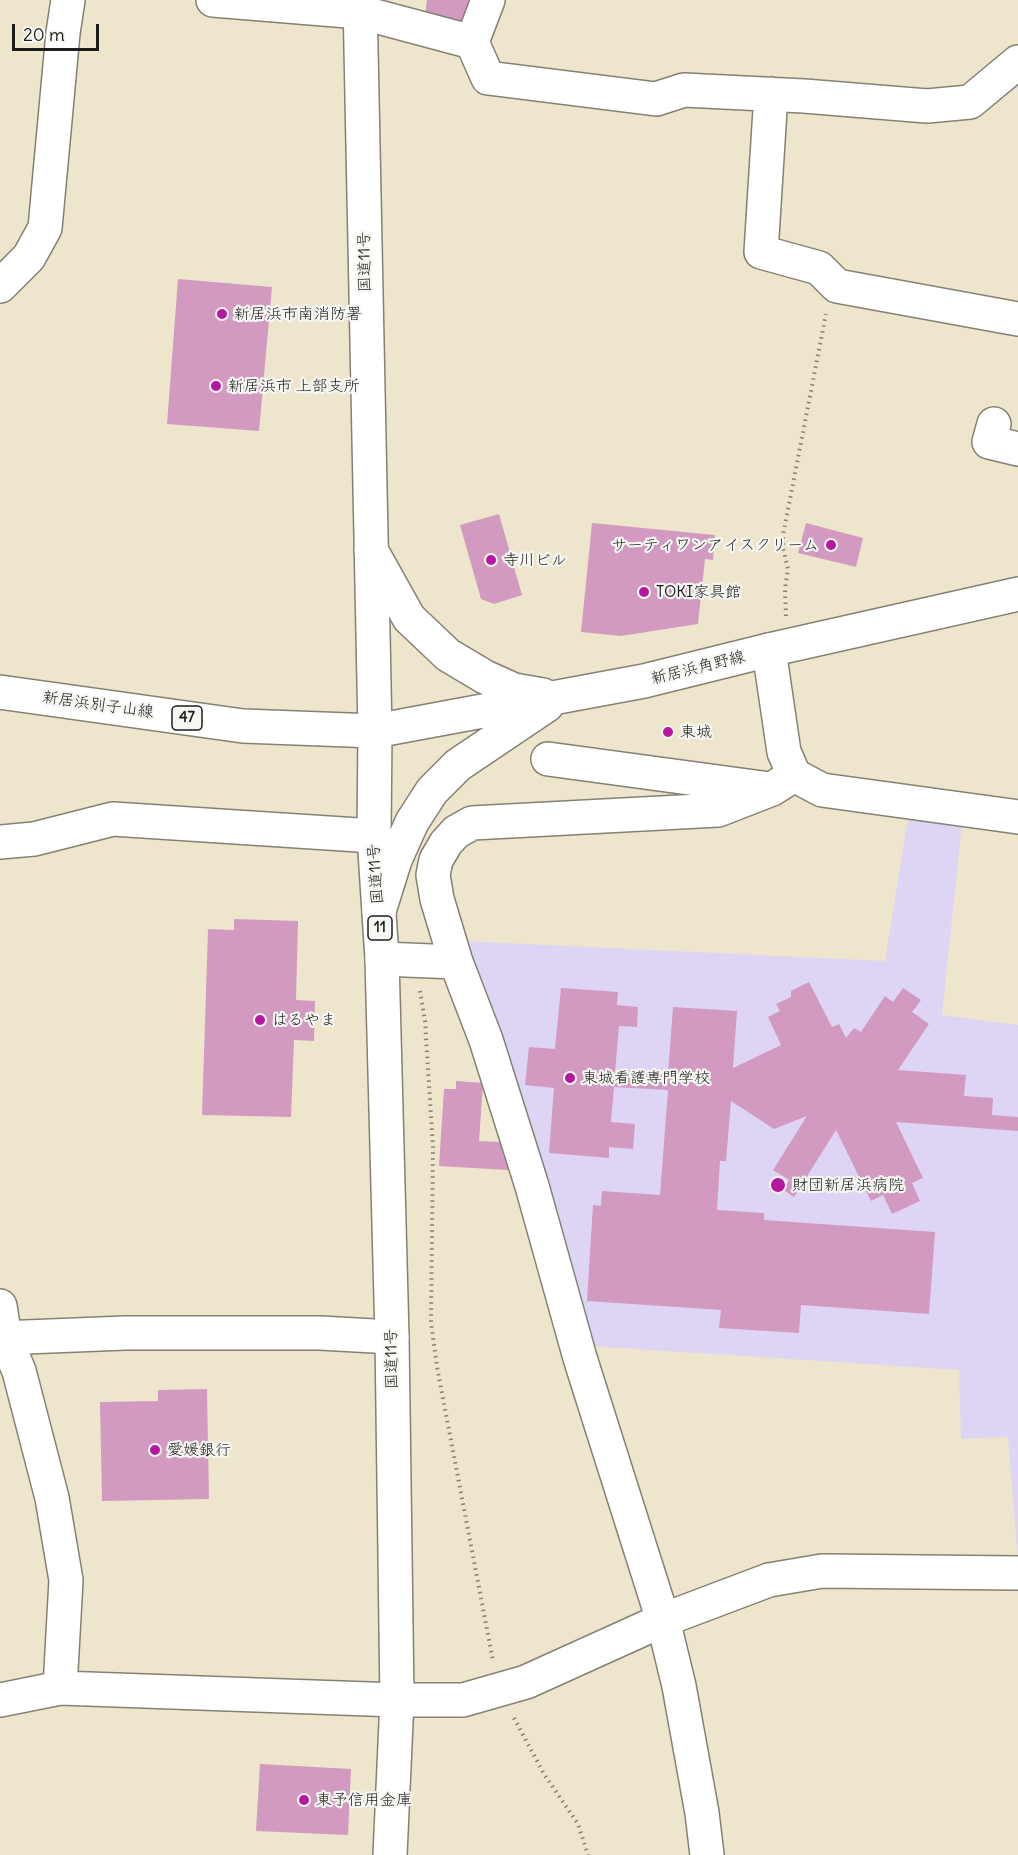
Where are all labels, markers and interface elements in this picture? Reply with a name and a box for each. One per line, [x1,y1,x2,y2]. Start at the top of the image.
scale bar [15,12,102,50]
text: 20 m [23,23,65,46]
street label: 国道11号 [355,231,375,293]
place label: 新居浜市南消防署 [234,304,362,324]
marker: 新居浜市南消防署 [215,307,229,321]
place label: 新居浜市 上部支所 [228,376,360,396]
marker: 新居浜市 上部支所 [209,379,223,393]
place label: サーティワンアイスクリーム [611,535,819,555]
marker: サーティワンアイスクリーム [824,538,838,552]
place label: 寺川ビル [503,550,567,570]
marker: 寺川ビル [484,553,498,567]
place label: TOKI家具館 [656,582,741,602]
marker: TOKI家具館 [637,585,651,599]
street label: 新居浜角野線 [649,647,747,689]
street label: 新居浜別子山線 [41,688,155,722]
road number: 47 [172,706,202,730]
place label: 東城 [680,722,712,742]
marker: 東城 [661,725,675,739]
street label: 国道11号 [364,843,388,905]
road number: 11 [368,916,392,940]
place label: はるやま [272,1010,336,1030]
marker: はるやま [253,1013,267,1027]
place label: 東城看護専門学校 [582,1068,710,1088]
marker: 東城看護専門学校 [563,1071,577,1085]
place label: 財団新居浜病院 [792,1175,904,1195]
marker: 財団新居浜病院 [769,1176,787,1194]
street label: 国道11号 [382,1328,402,1390]
place label: 愛媛銀行 [167,1440,231,1460]
marker: 愛媛銀行 [148,1443,162,1457]
place label: 東予信用金庫 [316,1790,412,1810]
marker: 東予信用金庫 [297,1793,311,1807]

